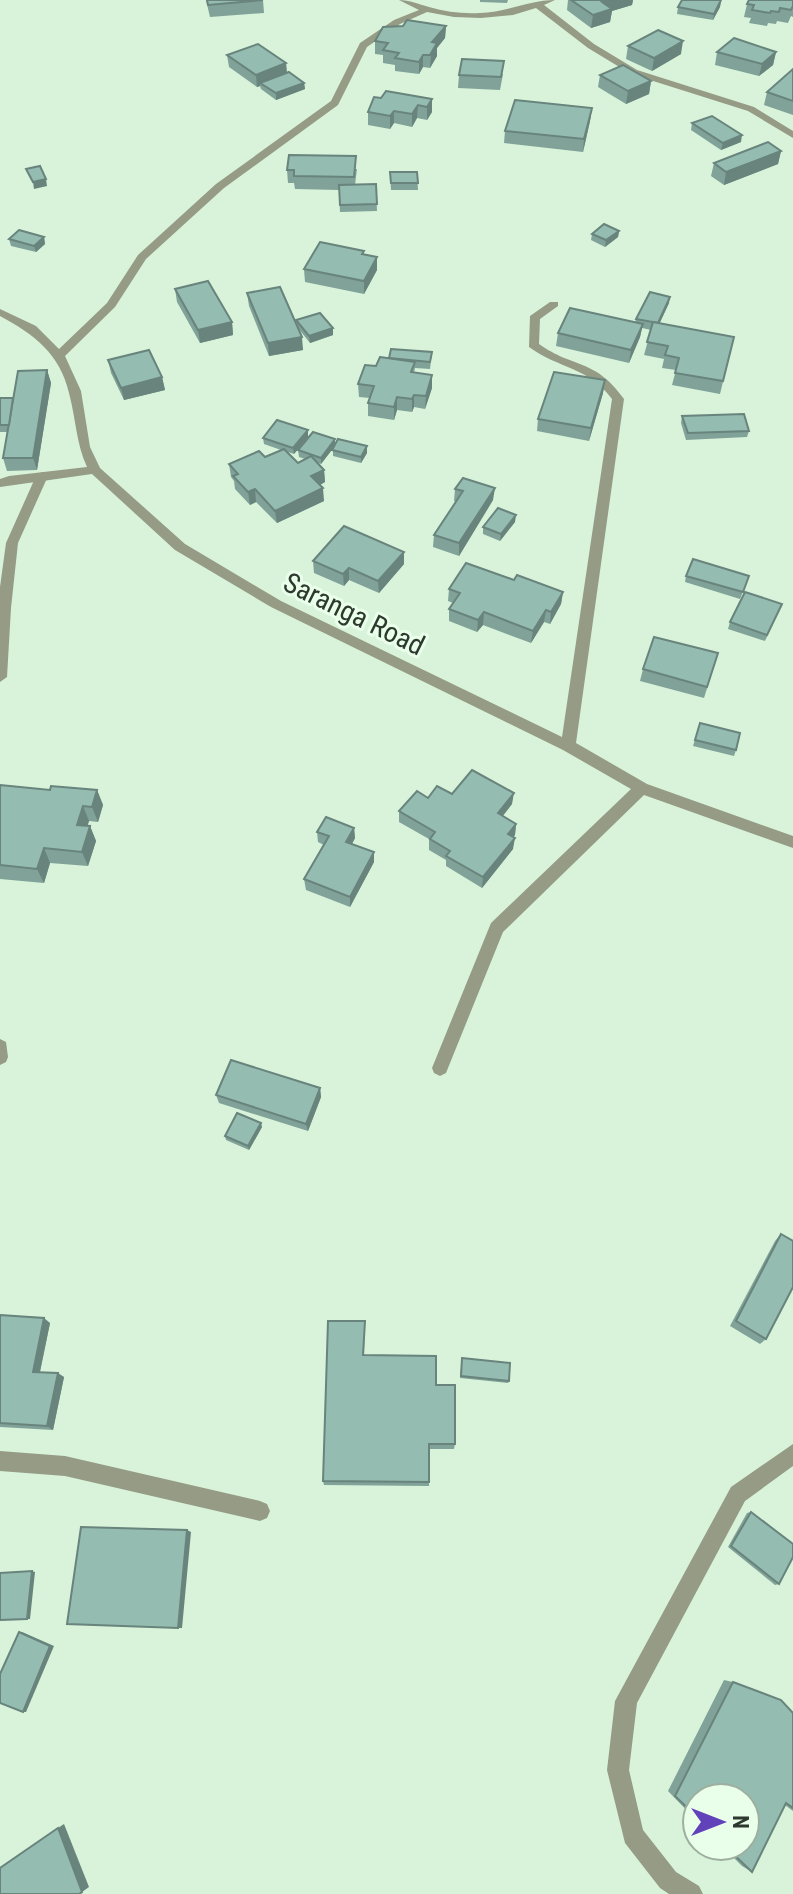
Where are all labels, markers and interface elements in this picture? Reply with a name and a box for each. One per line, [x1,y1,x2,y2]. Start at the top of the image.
street label: Saranga Road [278,566,430,662]
north arrow [681,1782,761,1862]
text: N [728,1815,753,1829]

